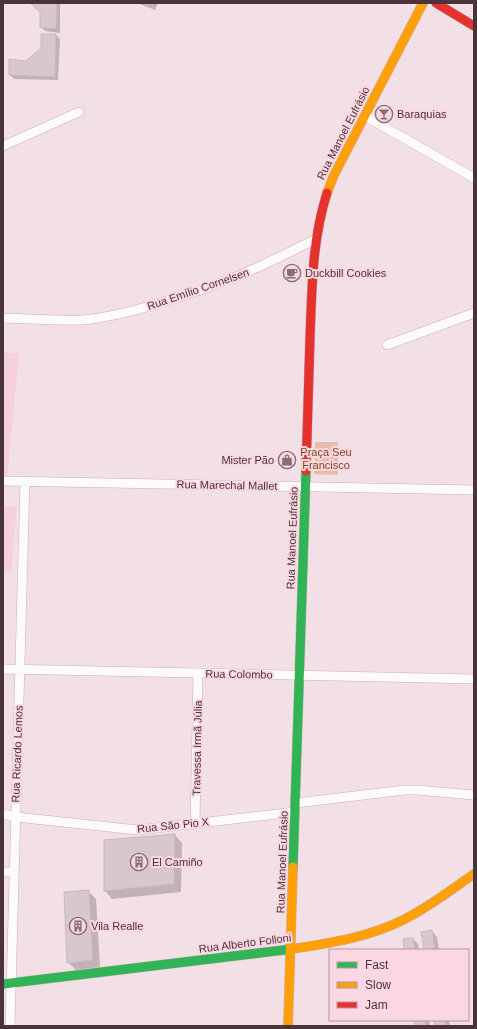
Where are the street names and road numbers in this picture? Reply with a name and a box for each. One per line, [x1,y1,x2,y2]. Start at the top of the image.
street label: Rua Manoel Eufrásio [314,85,372,181]
street label: Rua Emílio Cornelsen [145,266,251,312]
street label: Rua Marechal Mallet [176,478,278,492]
street label: Rua Manoel Eufrásio [284,486,300,590]
street label: Rua Colombo [205,667,273,681]
street label: Travessa Irmã Júlia [190,699,204,796]
street label: Rua Ricardo Lemos [9,705,25,803]
street label: Rua Manoel Eufrásio [274,810,290,914]
street label: Rua São Pio X [136,815,210,835]
street label: Rua Alberto Folloni [198,931,292,955]

